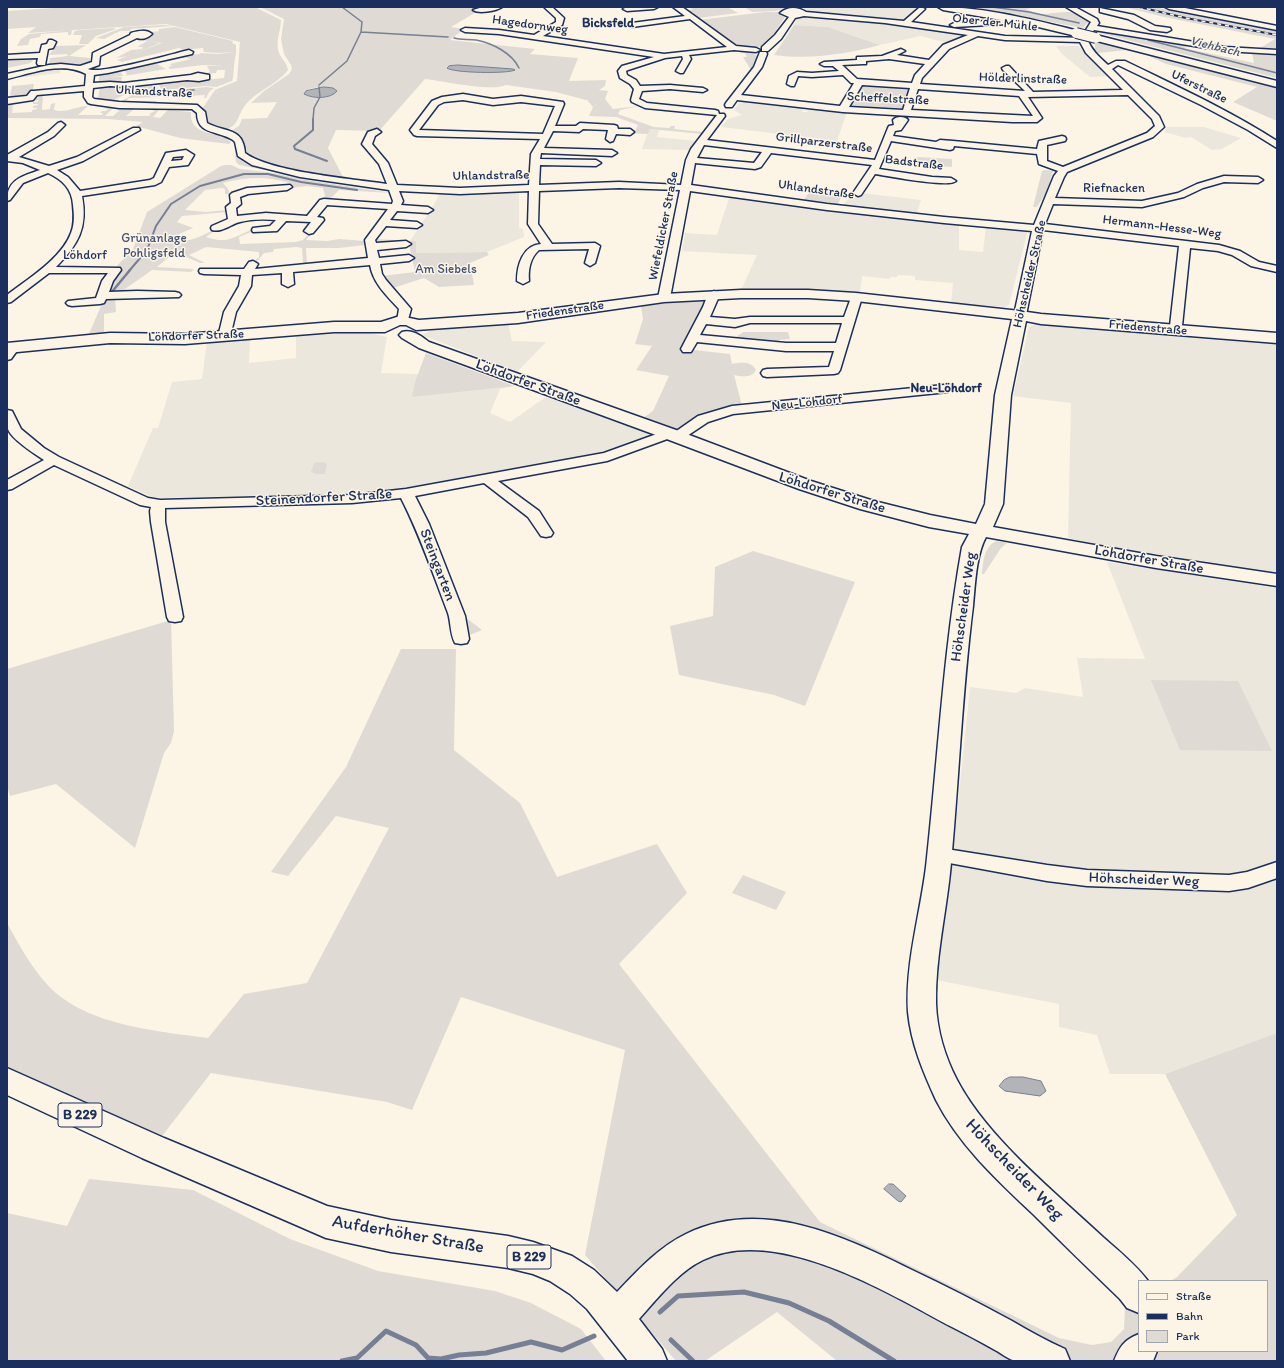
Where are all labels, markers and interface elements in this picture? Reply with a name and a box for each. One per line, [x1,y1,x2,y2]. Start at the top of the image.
street label: Ober der Mühle [952,11,1038,35]
street label: Hagedornweg [491,12,569,38]
district label: Bicksfeld [582,16,634,32]
water label: Viehbach [1188,33,1242,61]
street label: Uferstraße [1168,67,1230,107]
street label: Hölderlinstraße [979,70,1067,88]
street label: Uhlandstraße [115,82,193,102]
street label: Scheffelstraße [847,89,929,109]
street label: Grillparzerstraße [775,129,873,157]
street label: Badstraße [884,152,944,174]
street label: Uhlandstraße [452,168,530,184]
street label: Wiefeldicker Straße [646,170,682,282]
street label: Uhlandstraße [777,177,855,203]
street label: Riefnacken [1083,181,1145,197]
street label: Hermann-Hesse-Weg [1102,212,1222,242]
street label: Höhscheider Straße [1010,218,1050,330]
park label: Grünanlage Pohligsfeld [121,231,187,262]
street label: Löhdorf [63,248,107,264]
park label: Am Siebels [415,262,477,278]
street label: Friedenstraße [525,298,605,324]
street label: Friedenstraße [1108,317,1188,339]
street label: Löhdorfer Straße [148,327,244,345]
street label: Löhdorfer Straße [473,356,583,410]
district label: Neu-Löhdorf [910,381,982,397]
street label: Neu-Löhdorf [771,392,843,414]
street label: Löhdorfer Straße [776,468,888,518]
street label: Steinendorfer Straße [255,485,393,511]
street label: Steingarten [415,526,459,604]
street label: Löhdorfer Straße [1093,542,1205,578]
street label: Höhscheider Weg [947,551,981,663]
street label: Höhscheider Weg [1088,869,1200,891]
road number: B 229 [58,1103,102,1127]
street label: Höhscheider Weg [960,1115,1068,1225]
street label: Aufderhöher Straße [330,1211,486,1259]
road number: B 229 [507,1245,551,1269]
legend [1138,1280,1268,1352]
text: Straße [1176,1289,1211,1303]
text: Bahn [1176,1309,1203,1323]
text: Park [1176,1329,1200,1343]

